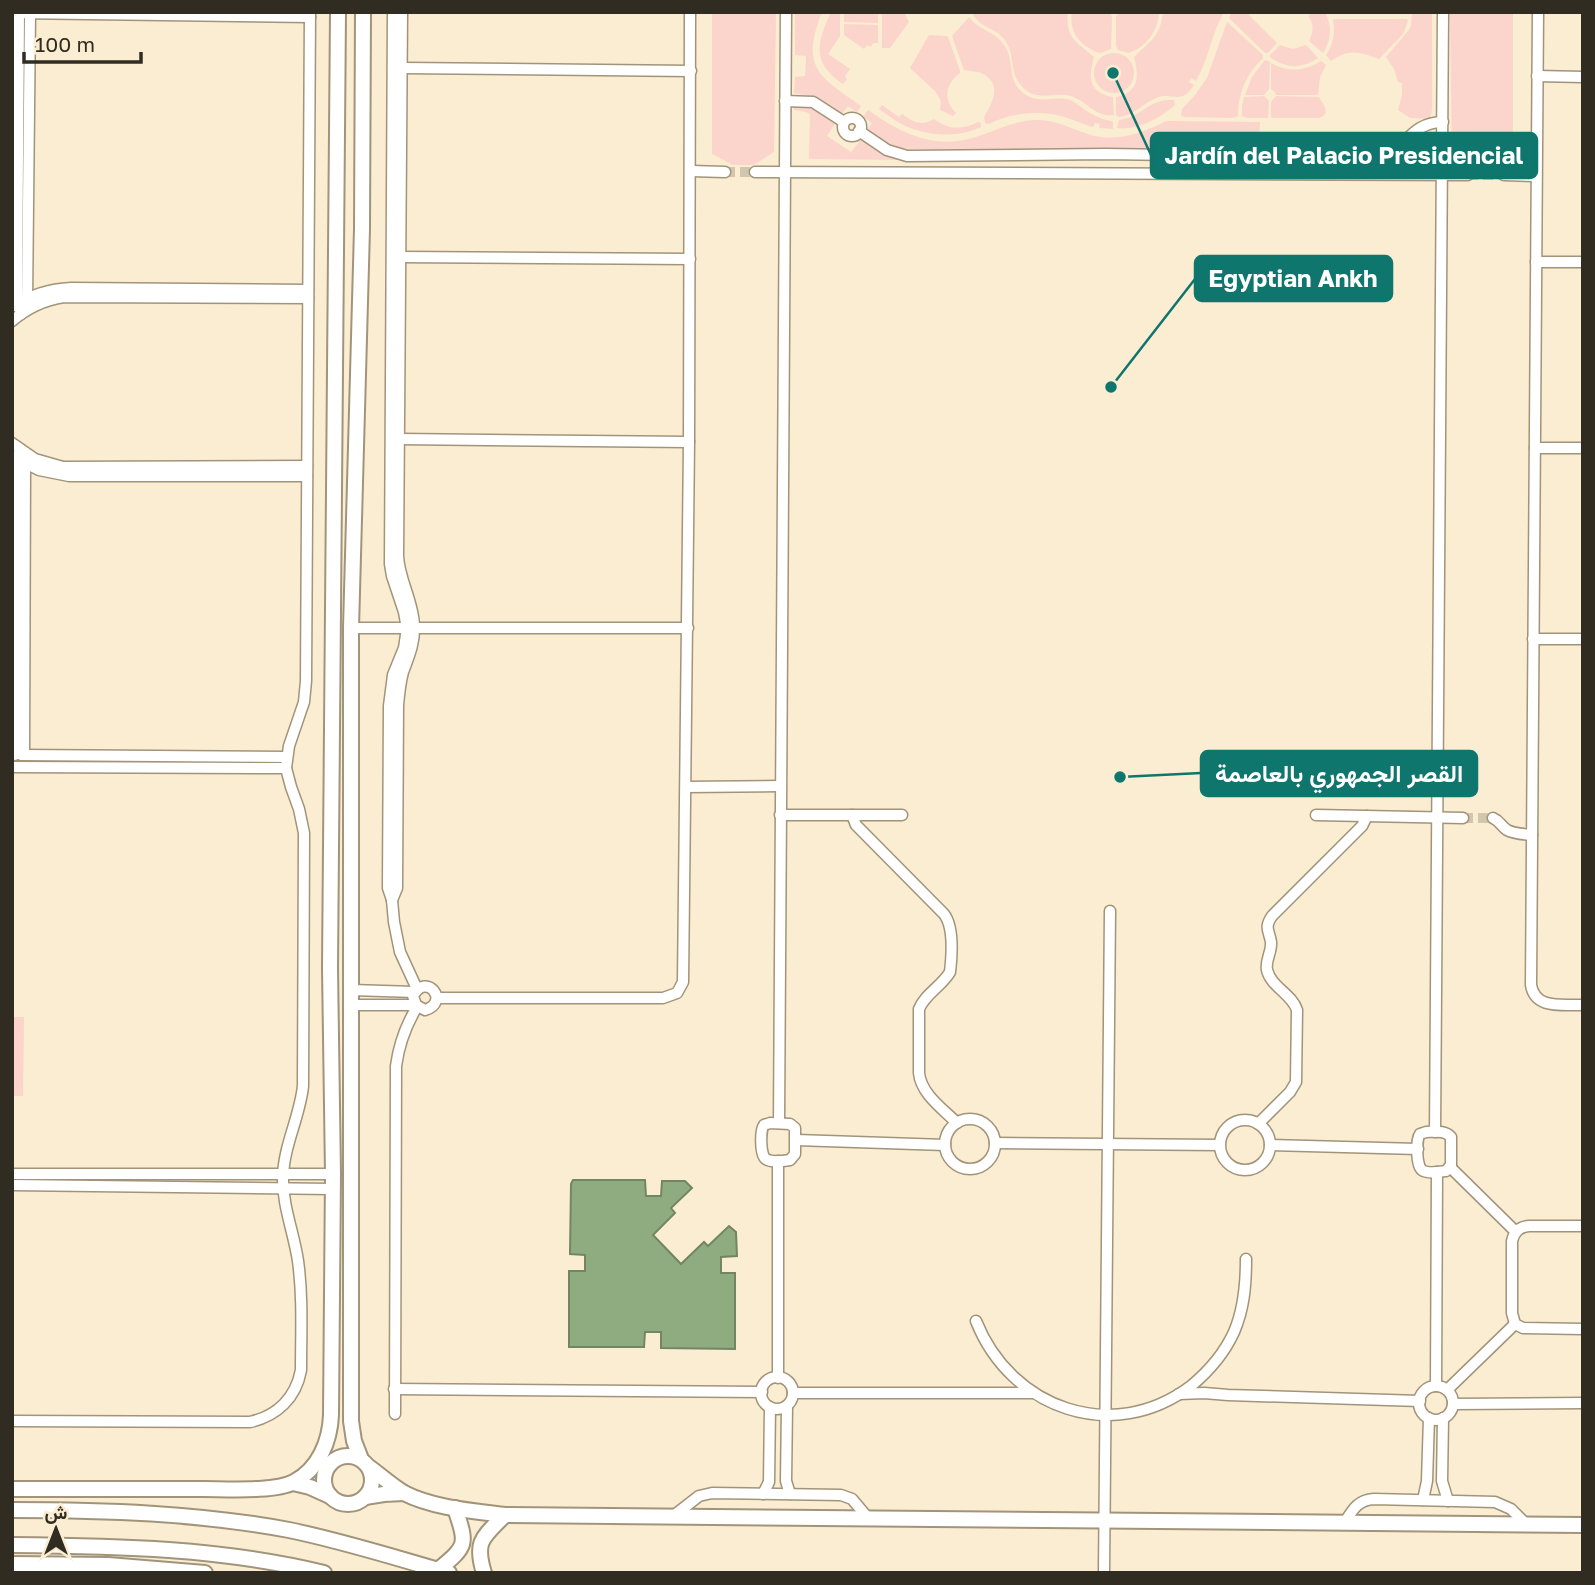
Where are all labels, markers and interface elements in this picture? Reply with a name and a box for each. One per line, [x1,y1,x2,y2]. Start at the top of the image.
scale bar [24,21,142,65]
text: 100 m [35,31,95,57]
callout: Jardín del Palacio Presidencial [1151,133,1537,178]
text: Jardín del Palacio Presidencial [1165,140,1523,169]
callout: Egyptian Ankh [1195,256,1392,301]
text: Egyptian Ankh [1208,263,1378,292]
callout: القصر الجمهوري بالعاصمة [1201,751,1477,796]
text: القصر الجمهوري بالعاصمة [1215,758,1463,794]
north arrow [21,1494,91,1564]
text: ش [45,1500,68,1524]

